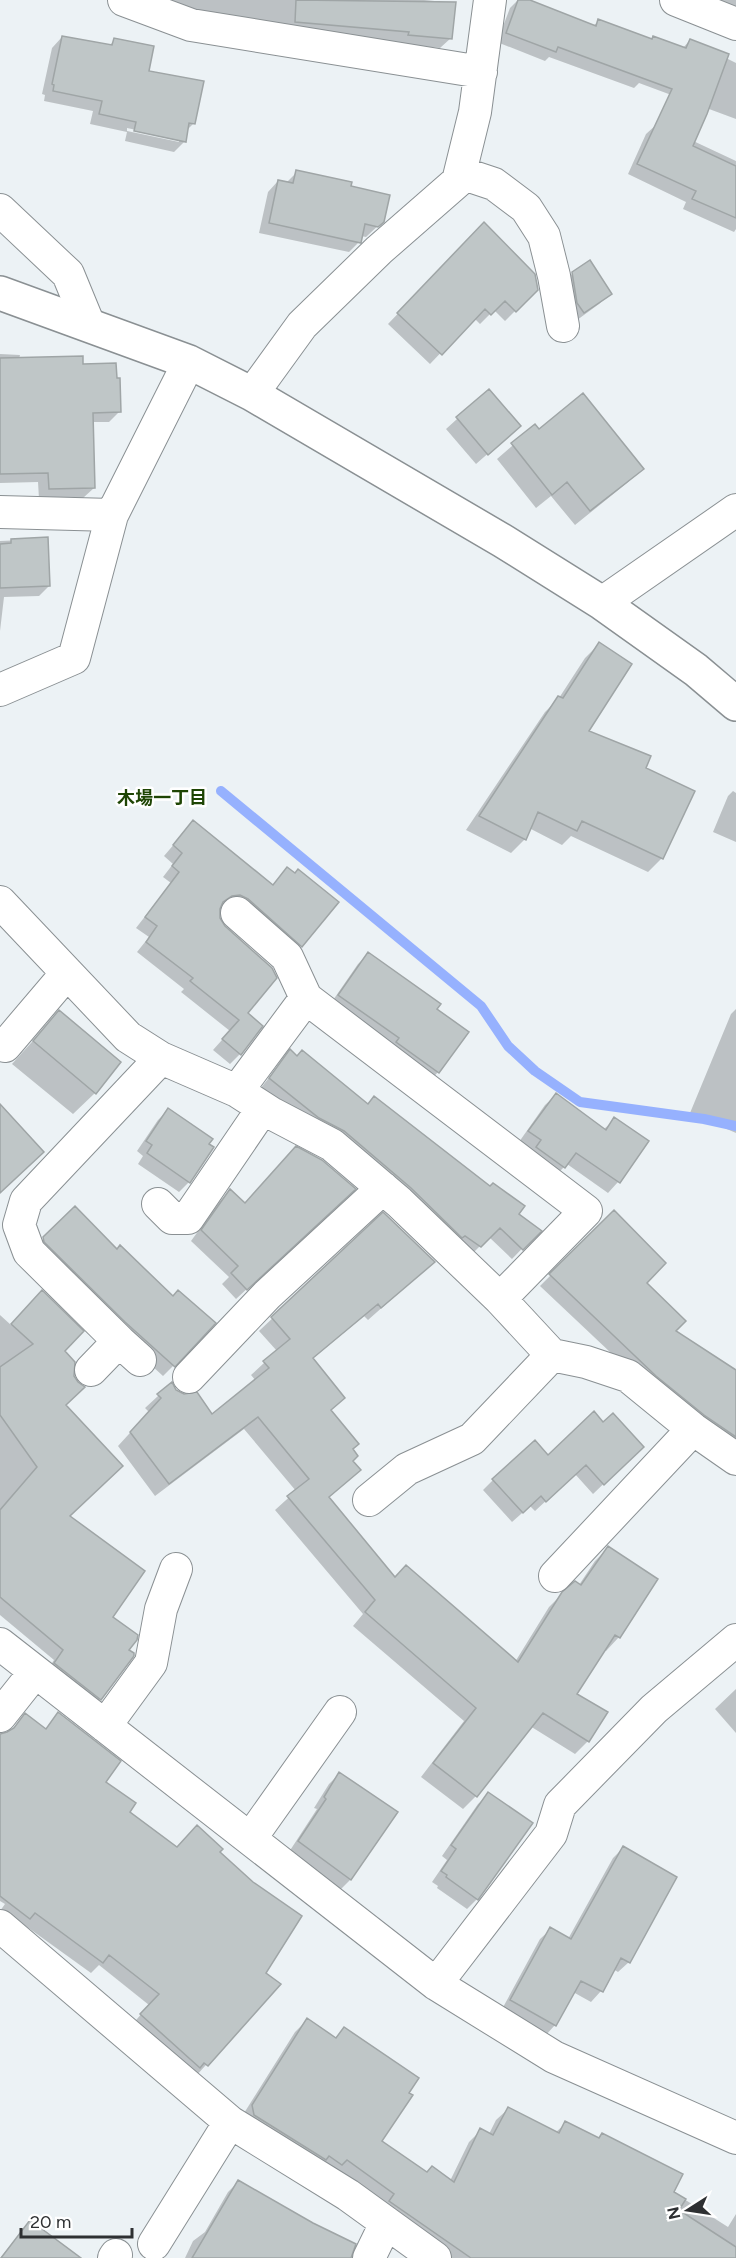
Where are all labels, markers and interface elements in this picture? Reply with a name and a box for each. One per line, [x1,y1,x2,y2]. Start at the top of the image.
district label: 木場一丁目 [117,787,207,809]
north arrow [658,2180,718,2240]
scale bar [21,2201,132,2239]
text: N [663,2205,684,2221]
text: 20 m [30,2211,71,2233]

